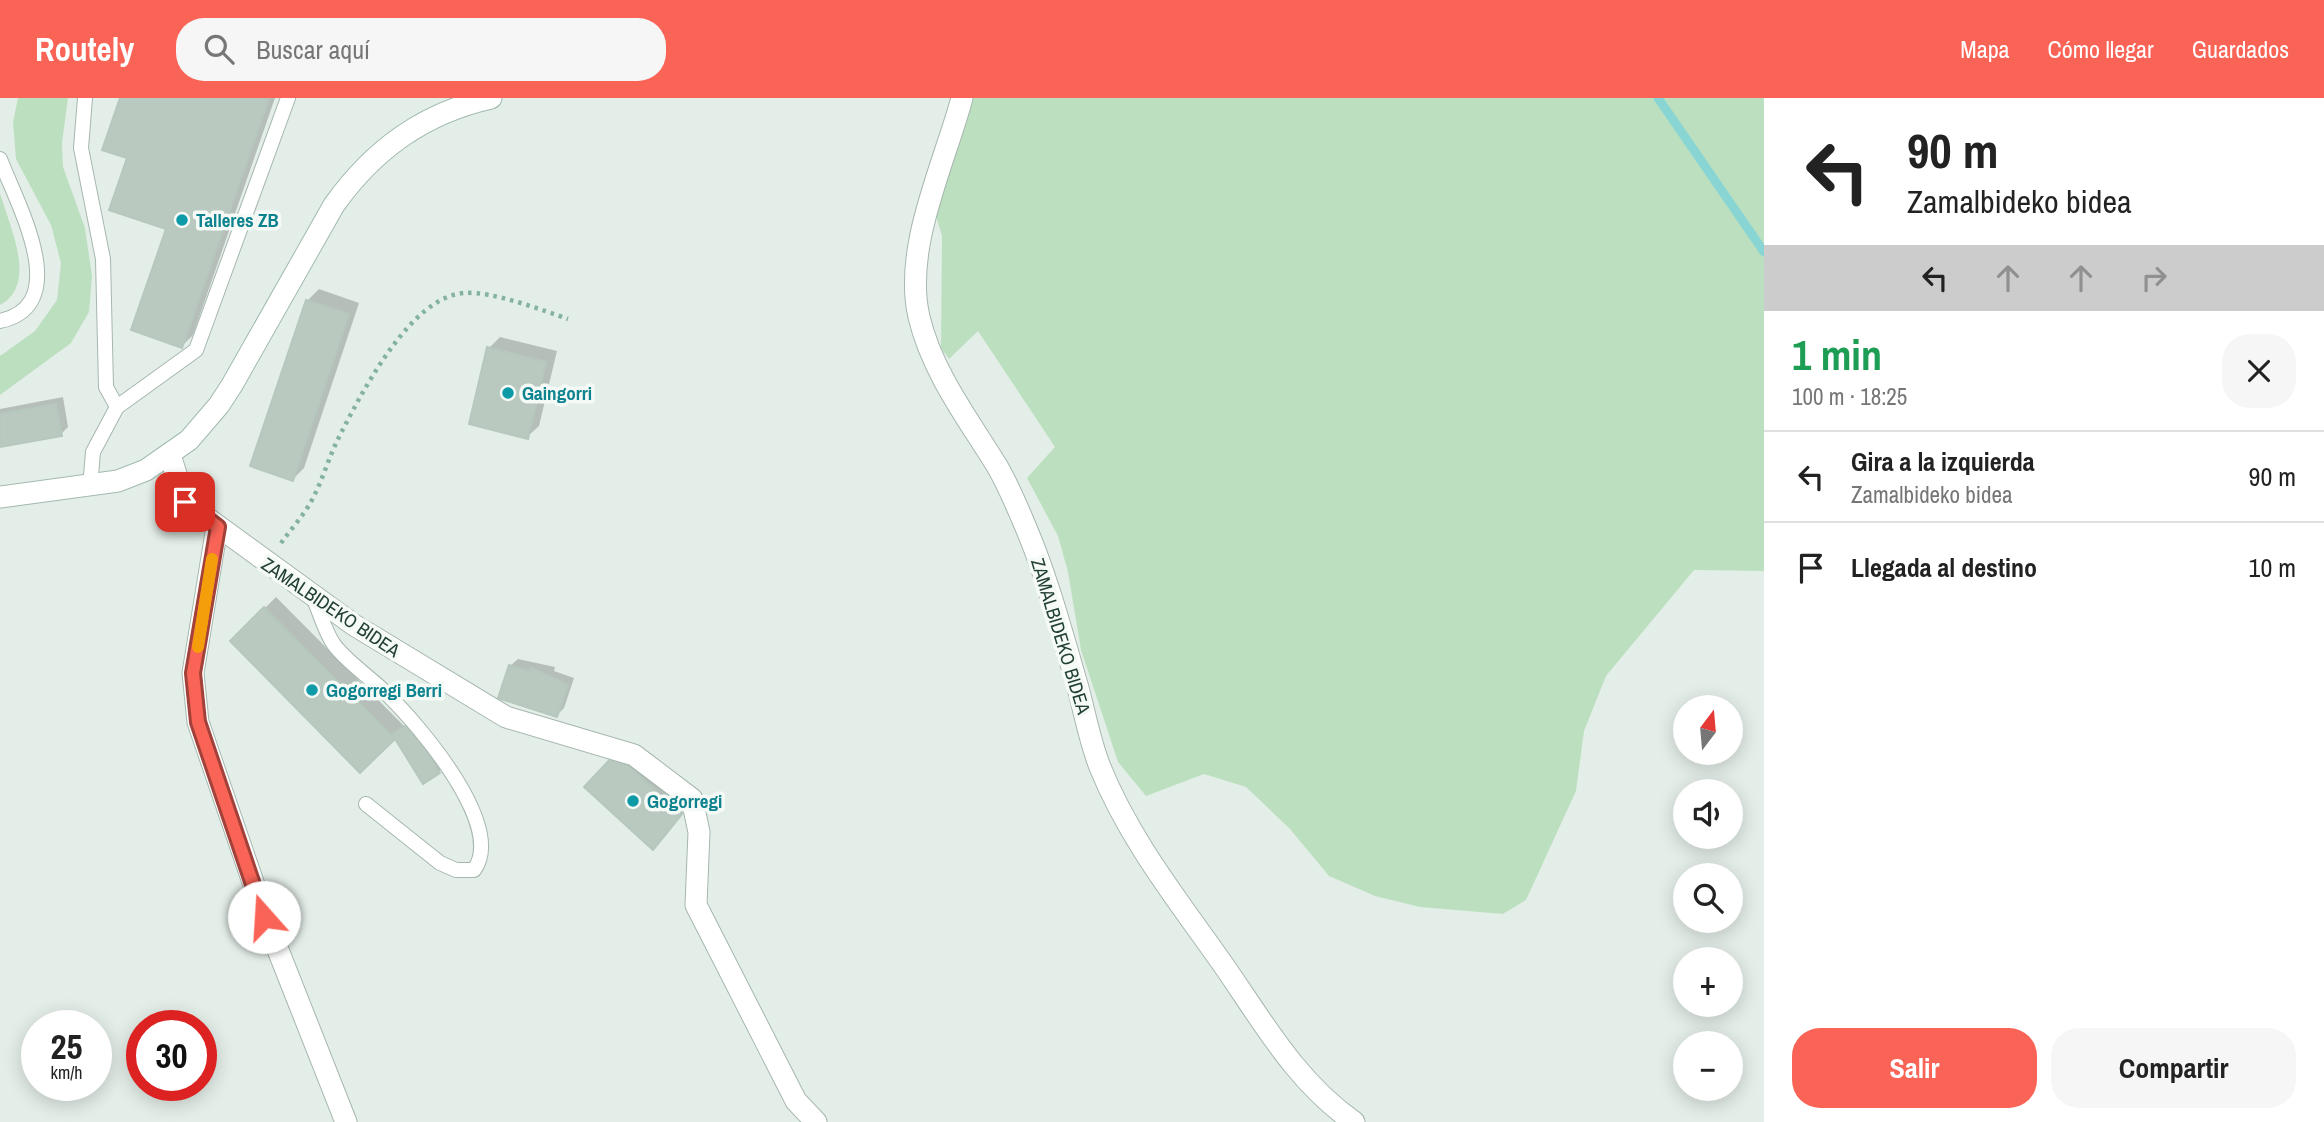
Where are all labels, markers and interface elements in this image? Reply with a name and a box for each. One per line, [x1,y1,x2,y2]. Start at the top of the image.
search box [176,18,666,81]
text: Routely [35,27,134,71]
icon: search [200,30,238,68]
text: Buscar aquí [256,32,370,67]
text: Mapa [1960,33,2010,65]
text: Cómo llegar [2048,33,2154,65]
text: Guardados [2192,33,2289,65]
text: 90 m [1907,117,1999,183]
icon: left [1792,126,1883,217]
text: Zamalbideko bidea [1907,180,2132,223]
place label: Talleres ZB [196,207,279,233]
marker: Talleres ZB [174,212,190,228]
icon: left [1916,259,1954,297]
icon: ahead [1989,259,2027,297]
icon: ahead [2062,259,2100,297]
icon: right [2135,259,2173,297]
text: 1 min [1792,327,1882,383]
button: close [2222,334,2296,408]
place label: Gaingorri [522,380,592,406]
text: 100 m · 18:25 [1792,381,1907,412]
marker: Gaingorri [500,385,516,401]
text: Gira a la izquierda [1851,444,2035,479]
icon: left [1792,458,1830,496]
text: 90 m [2249,459,2296,494]
pin [155,472,215,532]
text: Zamalbideko bidea [1851,479,2012,510]
icon: arrive [166,483,204,521]
icon: arrive [1792,549,1830,587]
text: Llegada al destino [1851,550,2037,585]
text: 10 m [2249,550,2296,585]
street label: ZAMALBIDEKO BIDEA [257,551,406,663]
street label: ZAMALBIDEKO BIDEA [1025,555,1097,718]
place label: Gogorregi Berri [326,677,442,703]
marker: Gogorregi Berri [304,682,320,698]
north arrow [1673,695,1743,765]
map controls [1673,695,1743,1101]
button: sound [1673,779,1743,849]
place label: Gogorregi [647,788,722,814]
marker: Gogorregi [625,793,641,809]
button: search [1673,863,1743,933]
position arrow [227,880,301,954]
button: + [1673,947,1743,1017]
speed limit sign: 30 [126,1010,217,1101]
text: 25 [51,1023,82,1070]
button: Salir [1792,1028,2037,1108]
button: Compartir [2051,1028,2296,1108]
button: − [1673,1031,1743,1101]
text: km/h [51,1060,83,1085]

